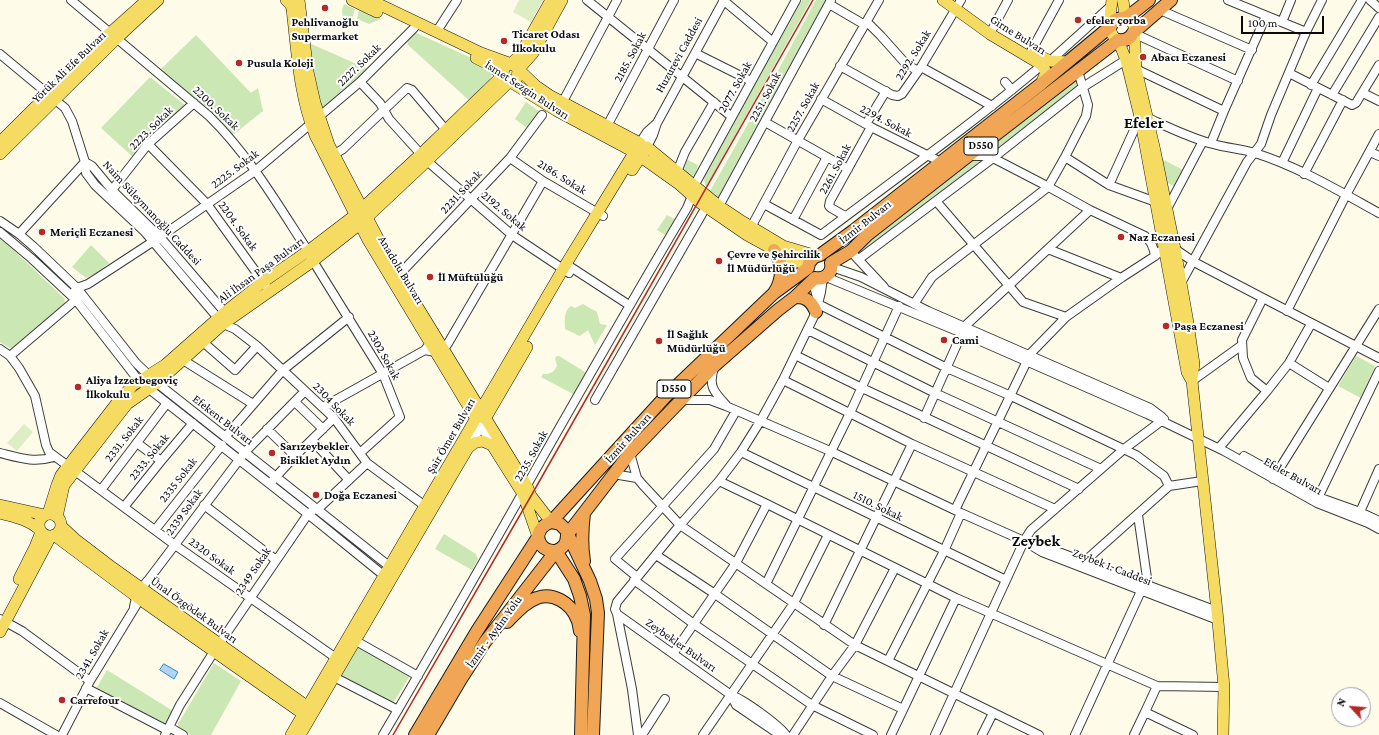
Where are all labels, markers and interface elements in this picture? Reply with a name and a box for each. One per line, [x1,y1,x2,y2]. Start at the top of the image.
marker: Pehlivanoğlu Supermarket [320,3,330,13]
scale bar [1243,8,1326,34]
street label: Girne Bulvarı [987,12,1049,58]
place label: efeler çorba [1086,13,1146,27]
place label: Pehlivanoğlu Supermarket [292,15,358,43]
street label: Huzurevi Caddesi [652,15,706,95]
marker: efeler çorba [1073,15,1083,25]
text: 100 m [1248,16,1277,30]
place label: Ticaret Odası İlkokulu [512,27,580,55]
street label: 2292. Sokak [892,27,934,83]
street label: Yörük Ali Efe Bulvarı [29,28,109,106]
street label: 2185. Sokak [611,29,649,85]
marker: Ticaret Odası İlkokulu [499,36,509,46]
street label: 2227. Sokak [334,41,384,89]
place label: Abacı Eczanesi [1151,50,1226,64]
marker: Abacı Eczanesi [1138,52,1148,62]
place label: Pusula Koleji [247,56,313,70]
street label: İsmet Sezgin Bulvarı [482,57,572,123]
marker: Pusula Koleji [234,58,244,68]
street label: 2077. Sokak [715,59,755,115]
street label: 2251. Sokak [746,70,784,124]
street label: 2257. Sokak [783,79,823,135]
street label: 2200. Sokak [190,83,242,133]
street label: 2294. Sokak [857,101,915,141]
street label: 2223. Sokak [126,103,176,153]
district label: Efeler [1124,113,1164,133]
road number: D550 [964,137,998,155]
street label: 2261. Sokak [816,141,854,197]
street label: 2225. Sokak [208,146,262,192]
street label: 2186. Sokak [535,156,589,198]
street label: Naim Süleymanoğlu Caddesi [100,158,204,268]
street label: 2231. Sokak [437,167,485,217]
street label: 2192. Sokak [478,188,530,234]
street label: İzmir Bulvarı [836,197,894,247]
street label: 2204. Sokak [215,198,261,254]
place label: Meriçli Eczanesi [50,225,133,239]
marker: Meriçli Eczanesi [37,227,47,237]
place label: Naz Eczanesi [1129,230,1195,244]
marker: Naz Eczanesi [1116,232,1126,242]
street label: Anadolu Bulvarı [375,233,427,307]
street label: Ali İhsan Paşa Bulvarı [215,234,307,306]
place label: Çevre ve Şehircilik İl Müdürlüğü [727,247,820,275]
marker: Çevre ve Şehircilik İl Müdürlüğü [714,256,724,266]
place label: İl Müftülüğü [438,270,503,284]
marker: İl Müftülüğü [425,272,435,282]
place label: Paşa Eczanesi [1174,319,1244,333]
marker: Paşa Eczanesi [1161,321,1171,331]
place label: İl Sağlık Müdürlüğü [667,327,725,355]
street label: 2302 Sokak [364,328,404,382]
place label: Cami [952,333,979,347]
marker: Cami [939,335,949,345]
marker: İl Sağlık Müdürlüğü [654,336,664,346]
place label: Aliya İzzetbegoviç İlkokulu [86,373,178,401]
street label: 2304 Sokak [310,379,358,429]
road number: D550 [657,380,691,398]
marker: Aliya İzzetbegoviç İlkokulu [73,382,83,392]
street label: Efekent Bulvarı [190,392,256,448]
street label: Şair Ömer Bulvarı [424,396,478,476]
street label: İzmir Bulvarı [602,410,654,466]
street label: 2331. Sokak [102,413,146,465]
street label: 2235. Sokak [511,428,551,484]
street label: 2333. Sokak [126,431,172,483]
place label: Sarızeybekler Bisiklet Aydın [280,439,351,467]
marker: Sarızeybekler Bisiklet Aydın [267,448,277,458]
street label: 2335 Sokak [156,454,200,506]
street label: Efeler Bulvarı [1261,454,1325,498]
street label: 2339 Sokak [162,486,206,538]
place label: Doğa Eczanesi [324,488,397,502]
street label: 1510. Sokak [851,488,905,524]
marker: Doğa Eczanesi [311,490,321,500]
district label: Zeybek [1012,531,1060,551]
street label: 2320 Sokak [186,534,238,578]
street label: 2349 Sokak [232,544,274,598]
street label: Zeybek 1. Caddesi [1070,545,1154,589]
street label: Ünal Özgödek Bulvarı [148,574,240,646]
street label: İzmir - Aydın Yolu [463,593,525,671]
street label: Zeybekler Bulvarı [643,615,719,675]
street label: 2341. Sokak [72,627,112,681]
north arrow [1331,687,1371,727]
place label: Carrefour [70,693,120,707]
marker: Carrefour [57,695,67,705]
text: N [1334,696,1348,708]

